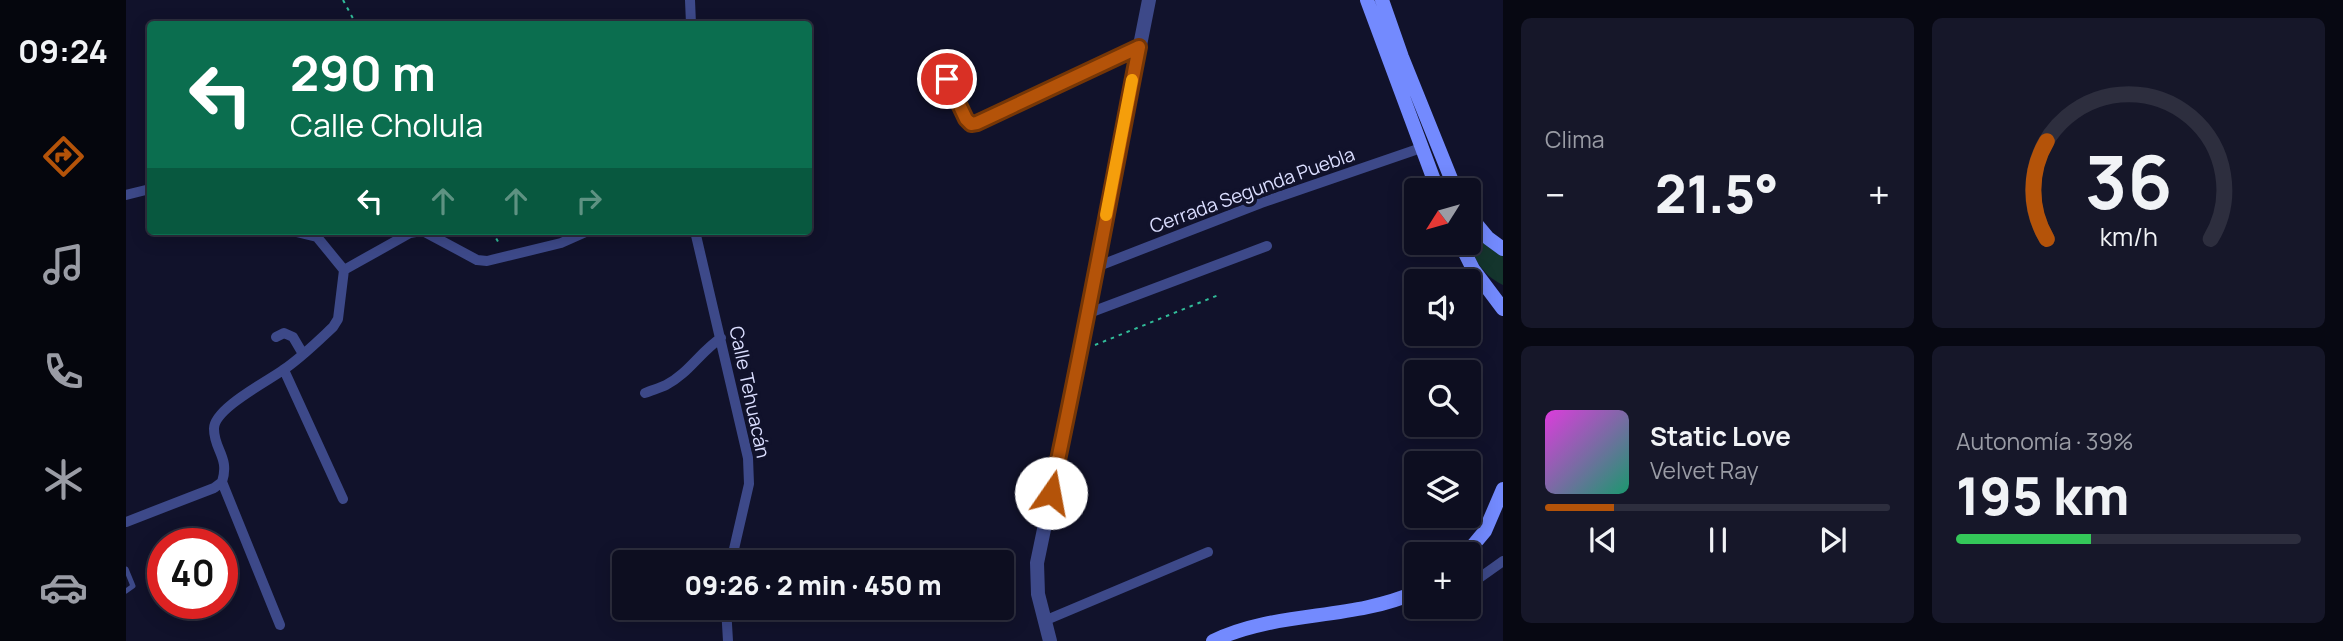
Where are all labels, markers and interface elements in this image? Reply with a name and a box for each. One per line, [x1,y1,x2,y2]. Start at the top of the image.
text: 09:24 [18,29,108,73]
text: 290 m [290,39,436,106]
icon: left [175,49,266,140]
pin [917,49,977,109]
icon: arrive [928,60,966,98]
text: Calle Cholula [290,103,483,147]
text: Clima [1545,123,1604,155]
text: 36 [2085,131,2172,231]
icon: directions [39,132,88,181]
street label: Cerrada Segunda Puebla [1146,141,1358,239]
text: 21.5° [1655,158,1779,229]
text: − [1545,168,1566,220]
text: + [1868,168,1890,220]
north arrow [1404,178,1480,256]
map controls [1404,178,1481,619]
icon: left [351,182,389,220]
icon: ahead [424,182,462,220]
icon: ahead [497,182,535,220]
icon: right [570,182,608,220]
text: km/h [2099,219,2158,254]
icon: music [39,240,88,289]
button: sound [1404,269,1481,346]
street label: Calle Tehuacán [723,324,777,460]
icon: phone [39,347,88,396]
button: search [1404,360,1481,437]
text: Static Love [1650,418,1791,454]
text: Autonomía · 39% [1956,425,2134,457]
button: layers [1404,451,1481,528]
text: Velvet Ray [1650,454,1759,486]
icon: climate [39,455,88,504]
position arrow [1014,456,1088,530]
text: 195 km [1956,460,2129,531]
icon: previous [1584,521,1622,559]
icon: pause [1699,521,1737,559]
icon: next [1814,521,1852,559]
speed limit sign: 40 [147,528,238,619]
button: + [1404,542,1481,619]
icon: car [39,563,88,612]
text: 09:26 · 2 min · 450 m [684,567,942,603]

